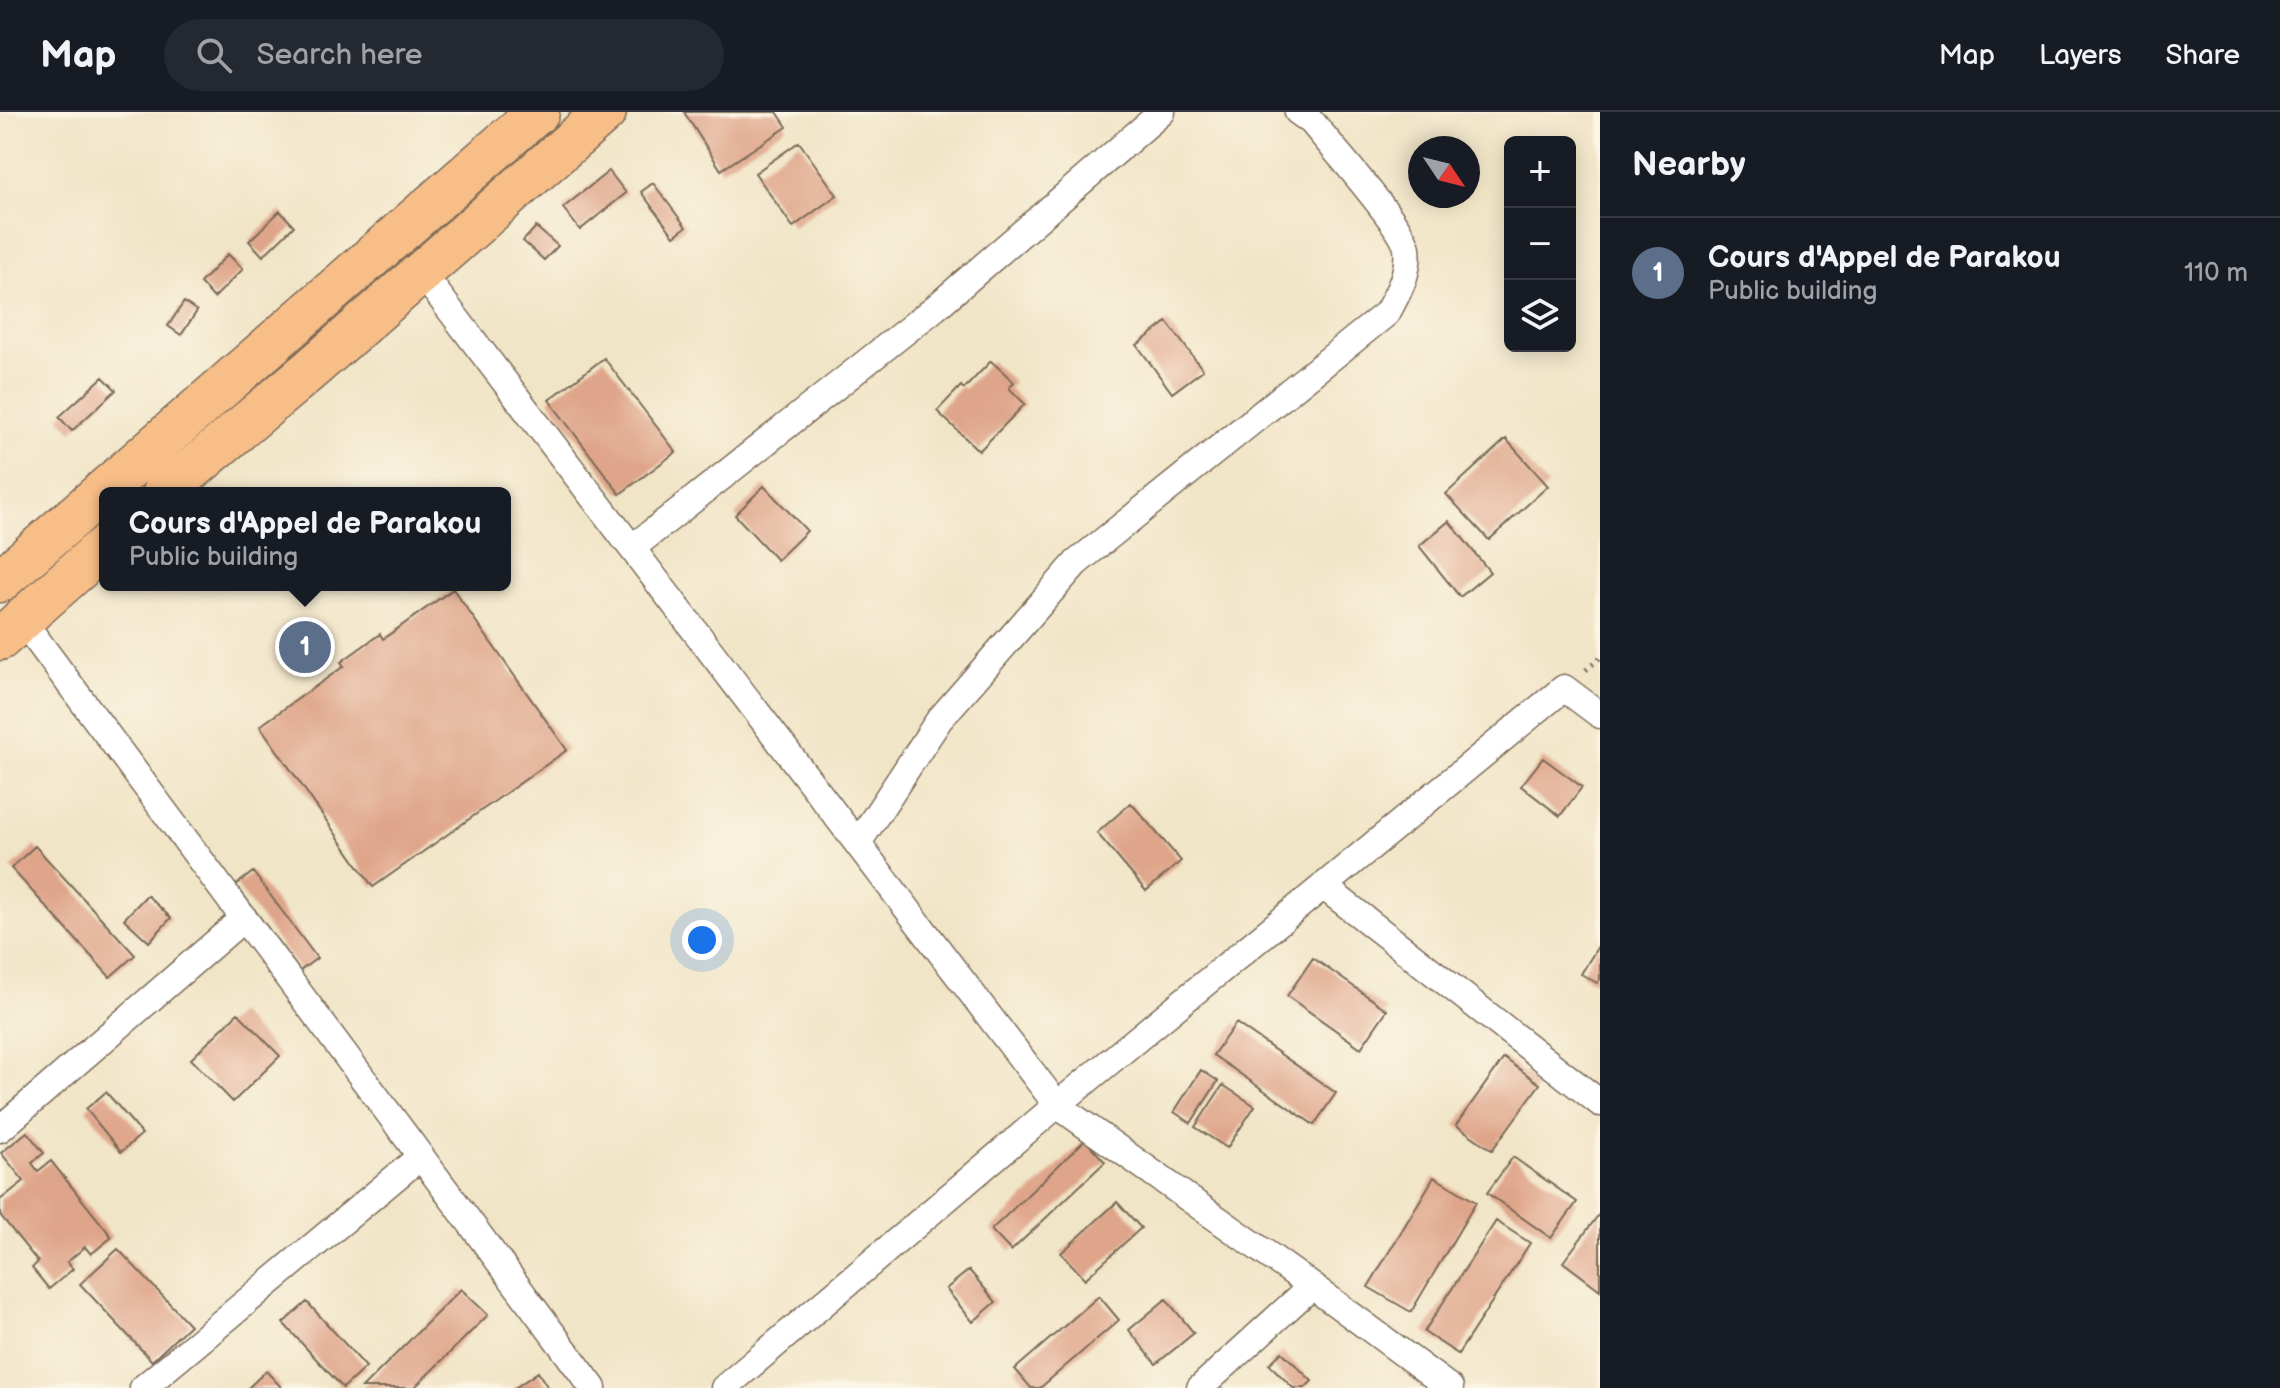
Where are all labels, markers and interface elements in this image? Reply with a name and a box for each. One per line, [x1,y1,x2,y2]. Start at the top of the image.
search box [164,19,724,91]
text: Map [40,33,116,78]
icon: search [192,33,236,77]
text: Search here [256,37,423,73]
text: Map [1939,39,1995,72]
text: Layers [2039,39,2122,72]
text: Share [2166,39,2240,72]
north arrow [1408,136,1480,208]
map controls [1504,136,1576,352]
button: + [1504,136,1576,208]
text: Nearby [1632,144,1746,185]
button: − [1504,208,1576,280]
text: Cours d'Appel de Parakou [1708,240,2061,276]
text: 1 [1653,258,1663,289]
text: 110 m [2184,258,2248,289]
text: Public building [1708,276,1877,307]
button: layers [1504,280,1576,352]
popup [99,487,511,591]
text: Cours d'Appel de Parakou [129,506,481,542]
text: Public building [129,542,298,573]
pin: 1 [279,617,331,677]
your location [682,920,722,960]

